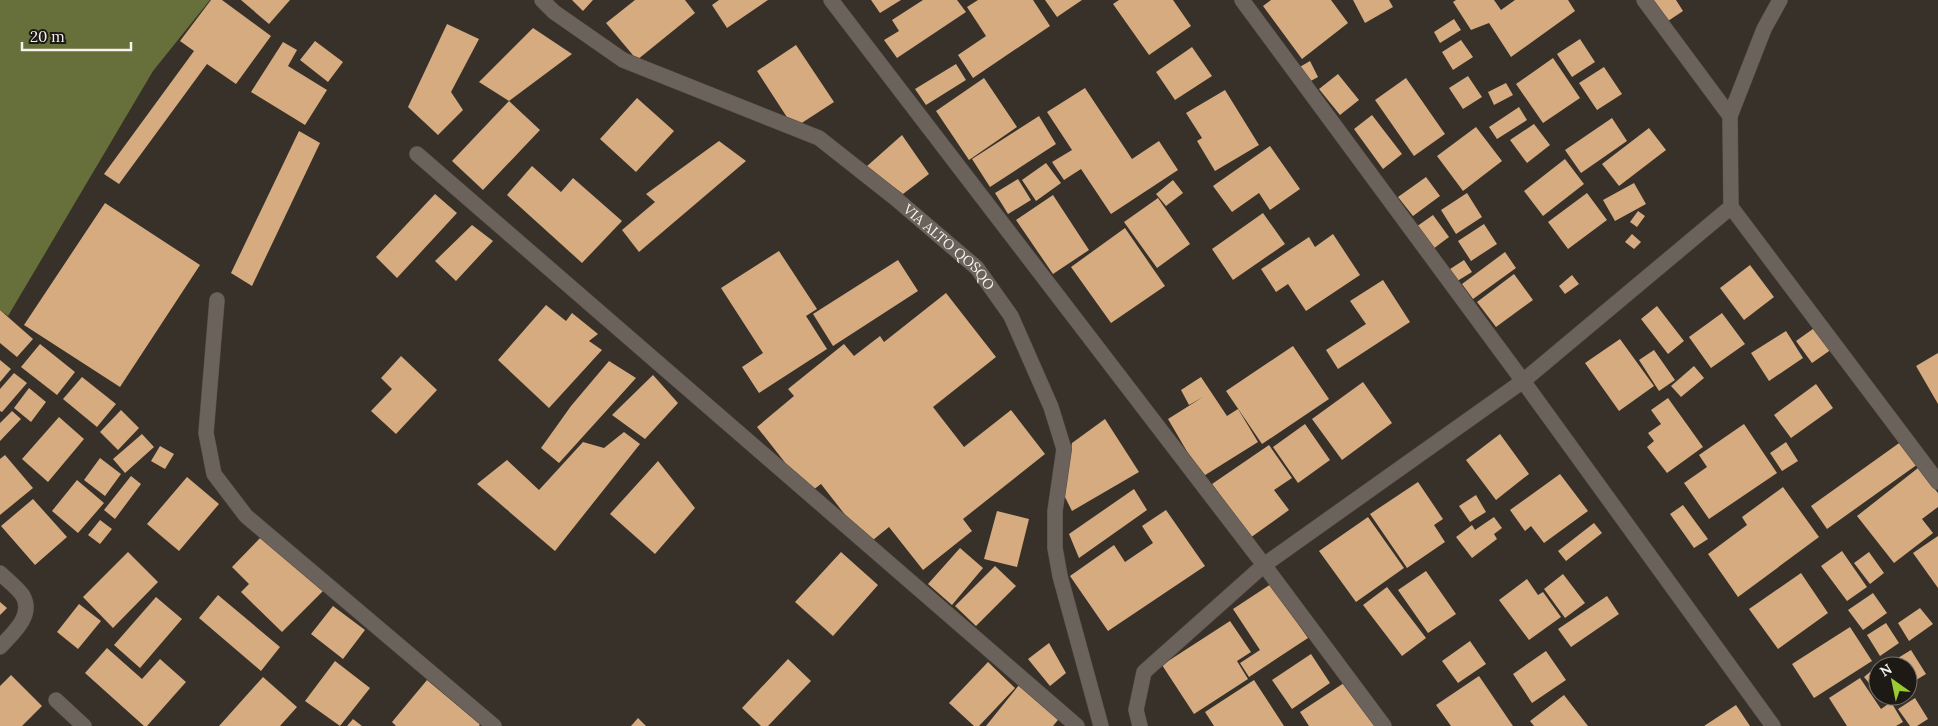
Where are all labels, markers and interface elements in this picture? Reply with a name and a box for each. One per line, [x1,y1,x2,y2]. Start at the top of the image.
scale bar [22,20,131,52]
text: 20 m [30,27,65,46]
street label: VIA ALTO QOSQO [899,200,999,293]
north arrow [1868,656,1918,706]
text: N [1876,660,1896,681]

